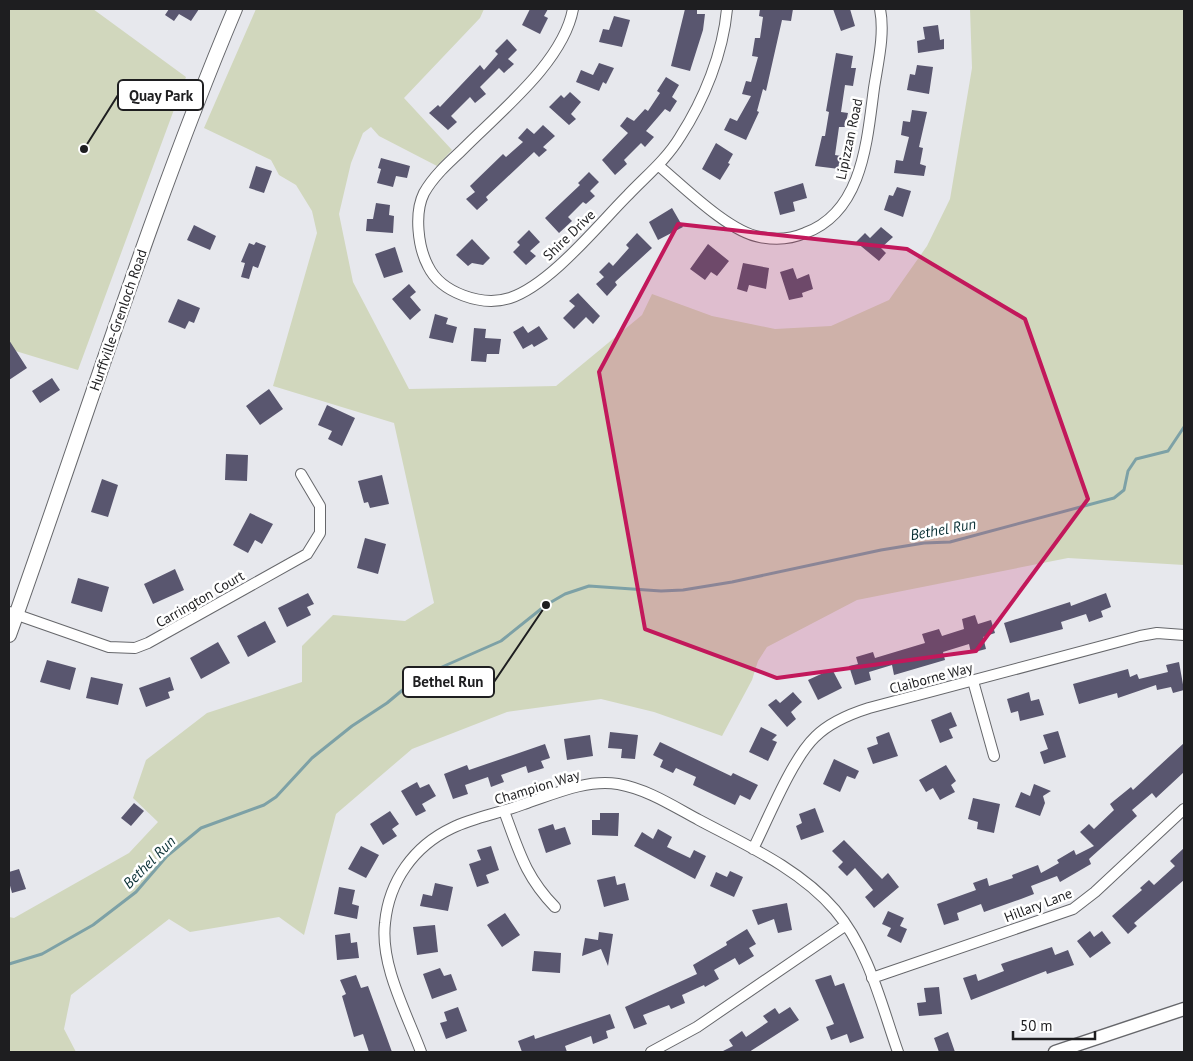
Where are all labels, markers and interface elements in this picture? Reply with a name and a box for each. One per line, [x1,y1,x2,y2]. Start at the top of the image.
callout: Quay Park [118,80,203,110]
text: Quay Park [129,86,194,105]
street label: Lipizzan Road [832,97,866,181]
street label: Shire Drive [539,206,599,264]
street label: Hurffville-Grenloch Road [85,247,151,393]
water label: Bethel Run [909,514,978,544]
street label: Carrington Court [153,566,248,632]
street label: Claiborne Way [887,658,975,698]
callout: Bethel Run [403,667,494,697]
text: Bethel Run [413,672,484,691]
street label: Champion Way [492,765,582,809]
water label: Bethel Run [119,832,179,892]
street label: Hillary Lane [1001,884,1075,926]
scale bar [1013,1008,1096,1040]
text: 50 m [1020,1016,1053,1035]

